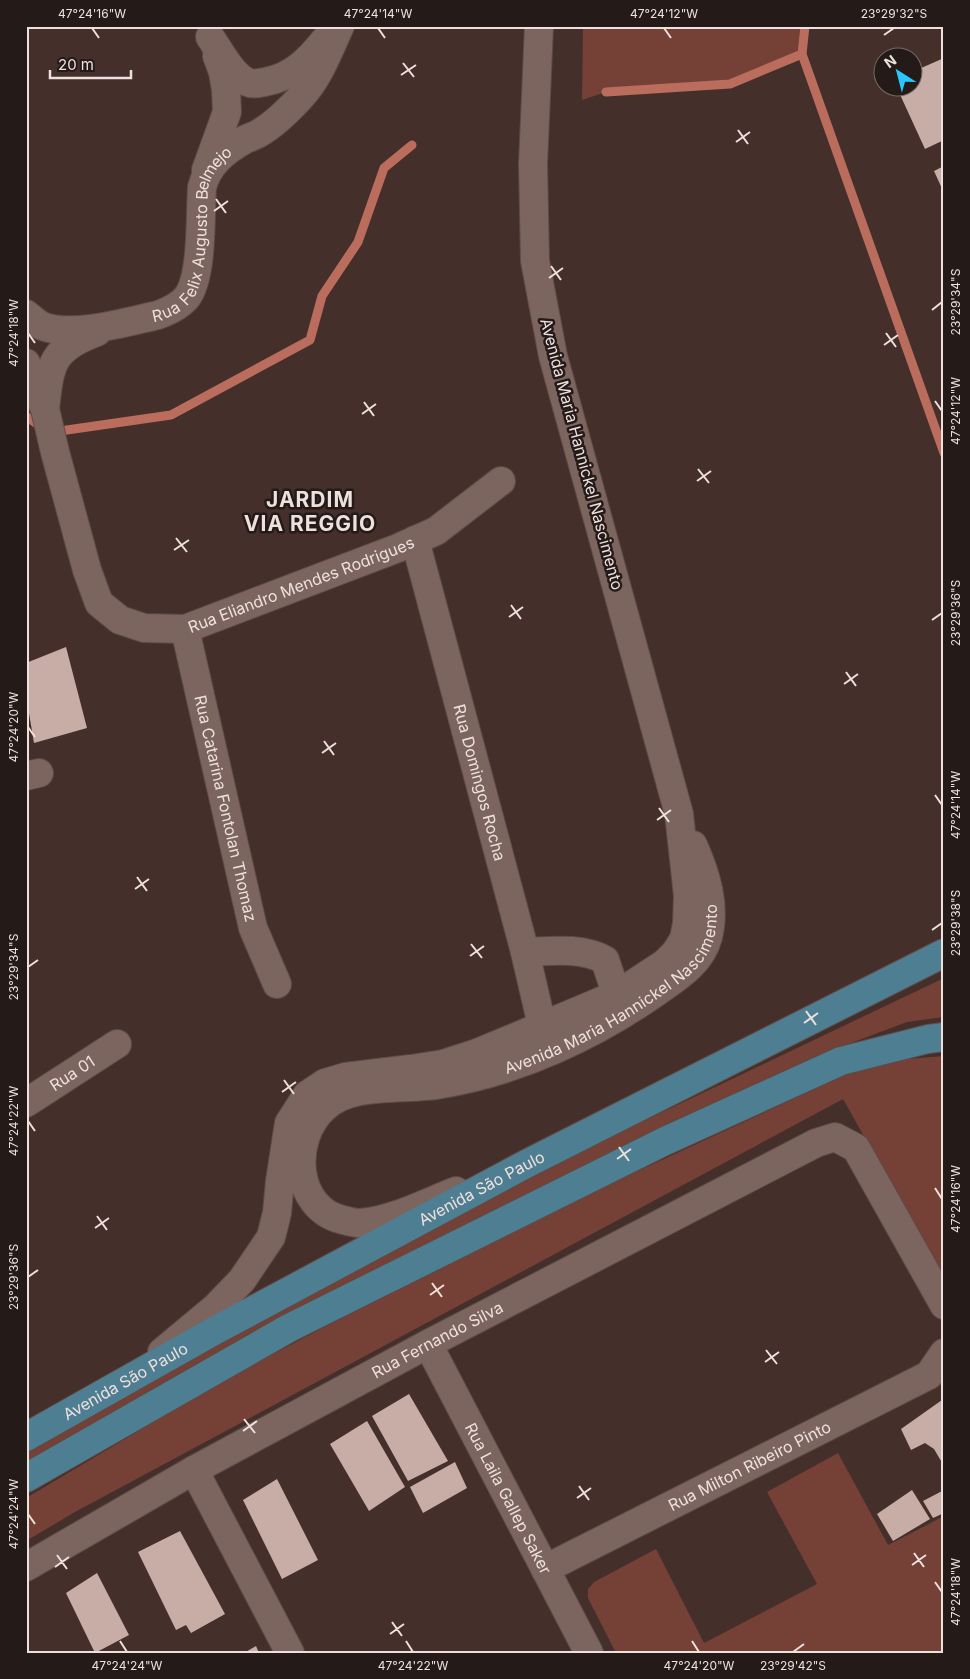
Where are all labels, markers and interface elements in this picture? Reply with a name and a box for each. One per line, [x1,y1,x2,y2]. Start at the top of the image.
text: 47°24'16"W [58,6,126,21]
text: 47°24'14"W [344,6,412,21]
text: 47°24'12"W [630,6,698,21]
text: 23°29'32"S [861,6,927,21]
scale bar [50,48,131,80]
north arrow [872,48,922,98]
text: N [881,51,899,71]
text: 20 m [58,55,94,74]
street label: Rua Felix Augusto Belmejo [150,142,235,326]
text: 23°29'34"S [948,268,963,335]
text: 47°24'18"W [6,299,21,367]
street label: Avenida Maria Hannickel Nascimento [536,316,628,592]
text: 47°24'12"W [948,377,963,445]
district label: JARDIM VIA REGGIO [244,487,376,536]
street label: Rua Eliandro Mendes Rodrigues [185,532,417,637]
text: 23°29'36"S [948,579,963,646]
text: 47°24'20"W [6,691,21,762]
street label: Rua Catarina Fontolan Thomaz [190,693,261,924]
street label: Rua Domingos Rocha [449,702,510,863]
text: 47°24'14"W [948,771,963,839]
text: 23°29'38"S [948,889,963,956]
street label: Avenida Maria Hannickel Nascimento [502,904,721,1078]
text: 23°29'34"S [6,933,21,1000]
street label: Rua 01 [46,1051,99,1095]
text: 47°24'22"W [6,1086,21,1156]
street label: Avenida São Paulo [415,1146,548,1230]
text: 47°24'16"W [948,1165,963,1233]
text: 23°29'36"S [6,1243,21,1310]
street label: Rua Fernando Silva [368,1297,506,1382]
street label: Avenida São Paulo [59,1338,191,1424]
street label: Rua Milton Ribeiro Pinto [665,1416,834,1515]
street label: Rua Laila Gallep Saker [461,1419,556,1577]
text: 47°24'24"W [6,1478,21,1549]
text: 47°24'18"W [948,1558,963,1626]
text: 47°24'24"W [92,1658,163,1673]
text: 47°24'22"W [378,1658,448,1673]
text: 47°24'20"W [664,1658,735,1673]
text: 23°29'42"S [760,1658,826,1673]

